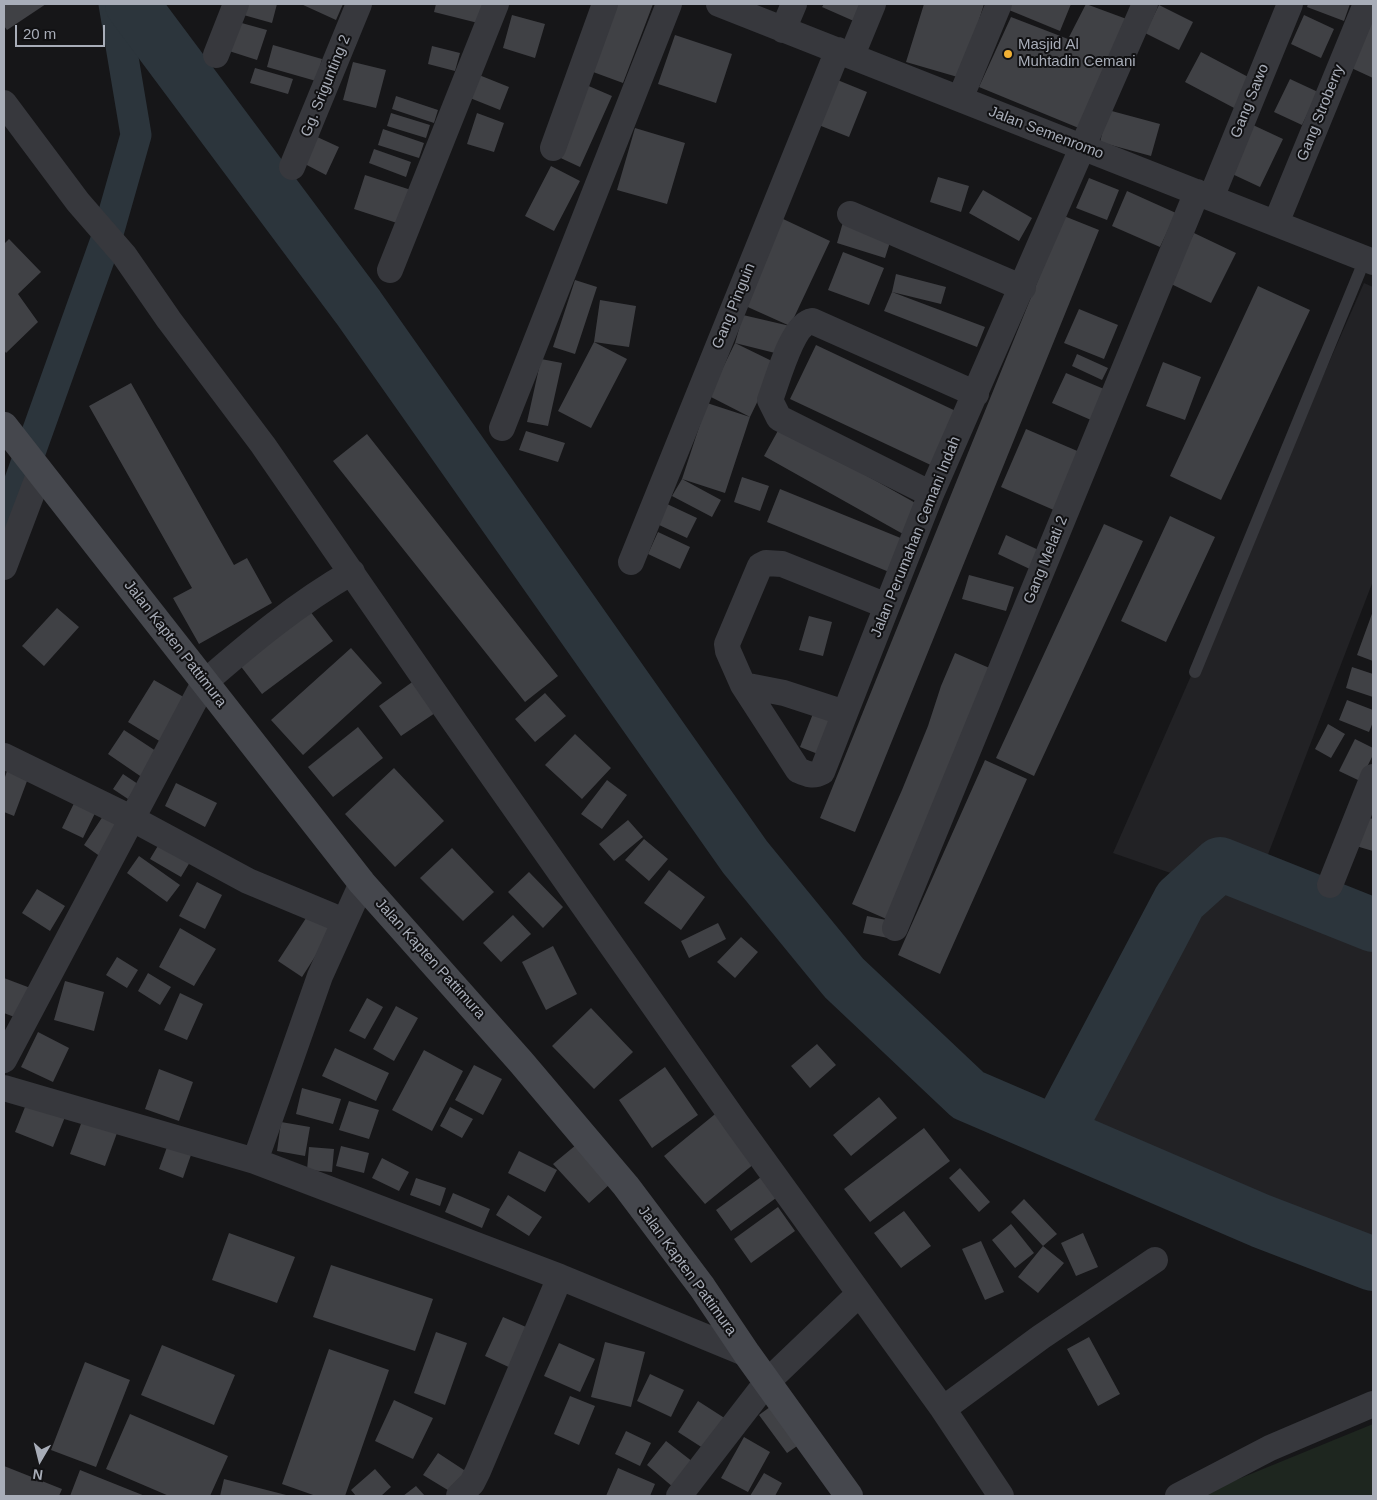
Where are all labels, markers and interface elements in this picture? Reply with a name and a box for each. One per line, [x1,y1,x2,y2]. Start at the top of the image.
scale bar [18,15,108,47]
text: 20 m [23,25,56,42]
street label: Gg. Srigunting 2 [297,32,355,140]
place label: Masjid Al Muhtadin Cemani [1018,36,1136,71]
marker: Masjid Al Muhtadin Cemani [1002,48,1014,60]
street label: Gang Sawo [1227,61,1273,141]
street label: Gang Stroberry [1293,62,1349,164]
street label: Jalan Semenromo [986,103,1106,163]
street label: Gang Pinguin [709,260,759,352]
street label: Jalan Perumahan Cemani Indah [867,434,965,640]
street label: Gang Melati 2 [1020,513,1072,607]
street label: Jalan Kapten Pattimura [120,577,230,711]
street label: Jalan Kapten Pattimura [371,895,489,1023]
street label: Jalan Kapten Pattimura [634,1203,740,1339]
north arrow [15,1435,65,1485]
text: N [32,1466,44,1483]

